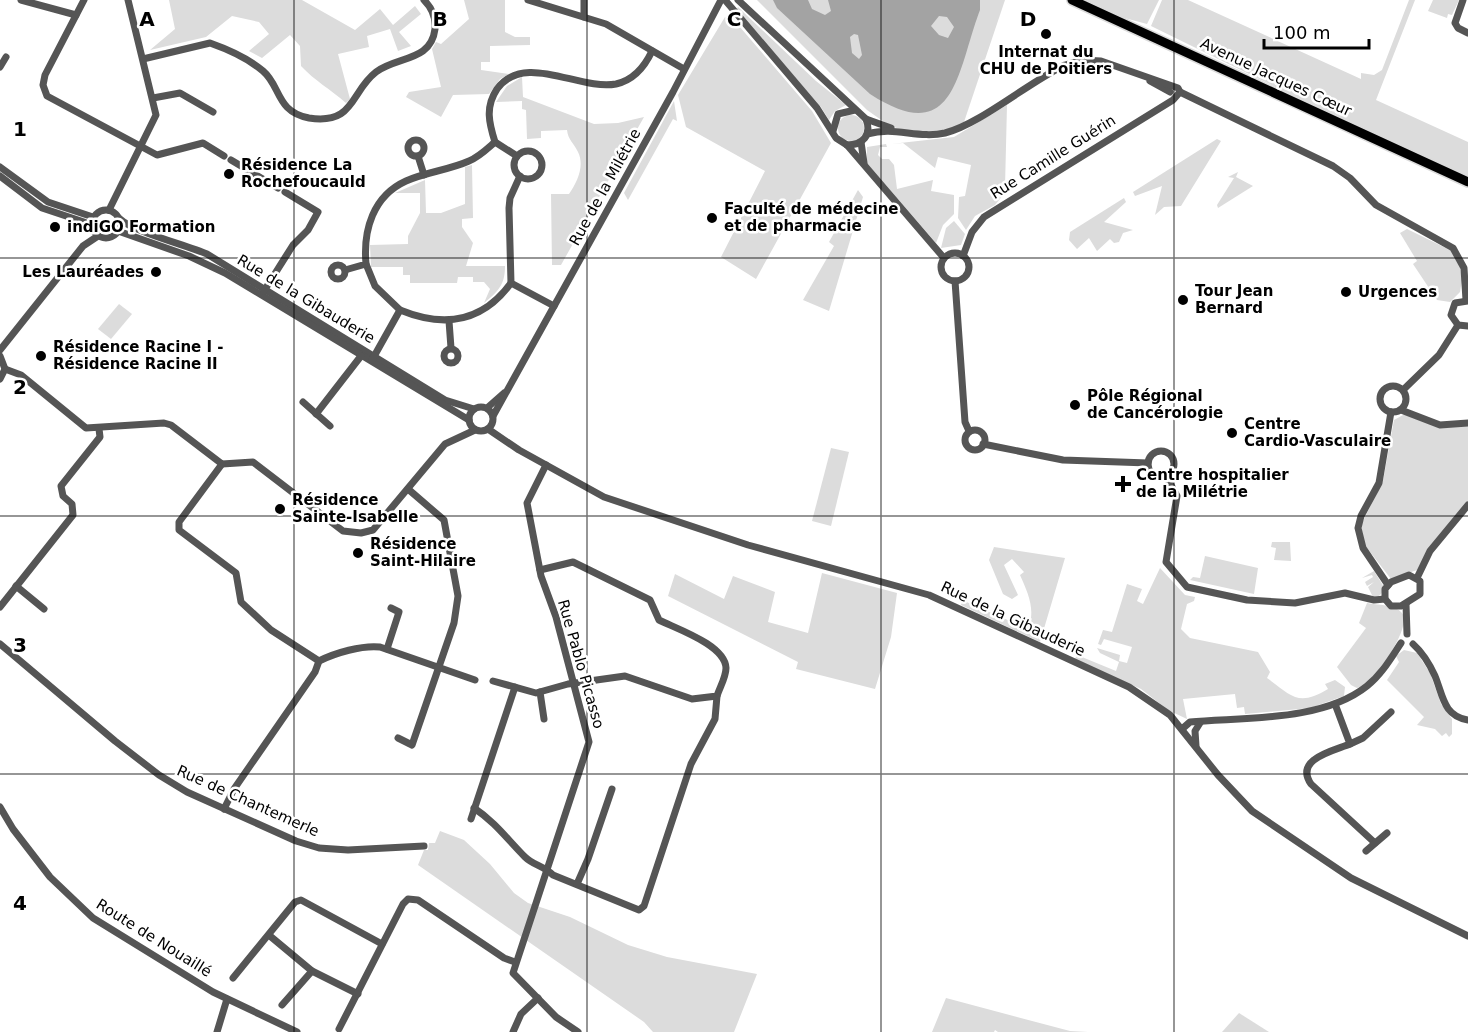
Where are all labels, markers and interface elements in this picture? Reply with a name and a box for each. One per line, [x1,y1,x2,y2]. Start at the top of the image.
text: A [139,7,155,31]
text: B [432,7,448,31]
text: C [727,7,741,31]
text: D [1020,7,1036,31]
scale bar [1264,12,1369,50]
text: 100 m [1273,22,1331,43]
marker: Internat du CHU de Poitiers [1039,27,1053,41]
street label: Avenue Jacques Cœur [1198,34,1355,120]
place label: Internat du CHU de Poitiers [980,43,1112,78]
street label: Rue Camille Guérin [987,111,1119,203]
text: 1 [13,117,27,141]
street label: Rue de la Milétrie [565,125,645,249]
place label: Résidence La Rochefoucauld [241,156,366,191]
marker: Résidence La Rochefoucauld [222,167,236,181]
place label: Faculté de médecine et de pharmacie [724,200,899,235]
marker: Faculté de médecine et de pharmacie [705,211,719,225]
place label: indiGO Formation [67,218,215,236]
marker: indiGO Formation [48,220,62,234]
street label: Rue de la Gibauderie [234,251,378,347]
place label: Les Lauréades [22,263,144,281]
marker: Les Lauréades [149,265,163,279]
place label: Tour Jean Bernard [1195,282,1273,317]
place label: Urgences [1358,283,1437,301]
marker: Urgences [1339,285,1353,299]
marker: Tour Jean Bernard [1176,293,1190,307]
place label: Résidence Racine I - Résidence Racine II [53,338,223,373]
marker: Résidence Racine I - Résidence Racine II [34,349,48,363]
text: 2 [13,375,27,399]
place label: Pôle Régional de Cancérologie [1087,387,1223,422]
marker: Pôle Régional de Cancérologie [1068,398,1082,412]
place label: Centre Cardio-Vasculaire [1244,415,1391,450]
marker: Centre Cardio-Vasculaire [1225,426,1239,440]
place label: Centre hospitalier de la Milétrie [1136,466,1289,501]
marker: Centre hospitalier de la Milétrie [1114,475,1132,493]
place label: Résidence Sainte-Isabelle [292,491,418,526]
marker: Résidence Sainte-Isabelle [273,502,287,516]
place label: Résidence Saint-Hilaire [370,535,476,570]
marker: Résidence Saint-Hilaire [351,546,365,560]
street label: Rue de la Gibauderie [938,578,1088,660]
street label: Rue Pablo Picasso [554,597,608,731]
text: 3 [13,633,27,657]
street label: Rue de Chantemerle [174,761,322,841]
text: 4 [13,891,27,915]
street label: Route de Nouaillé [93,895,215,981]

